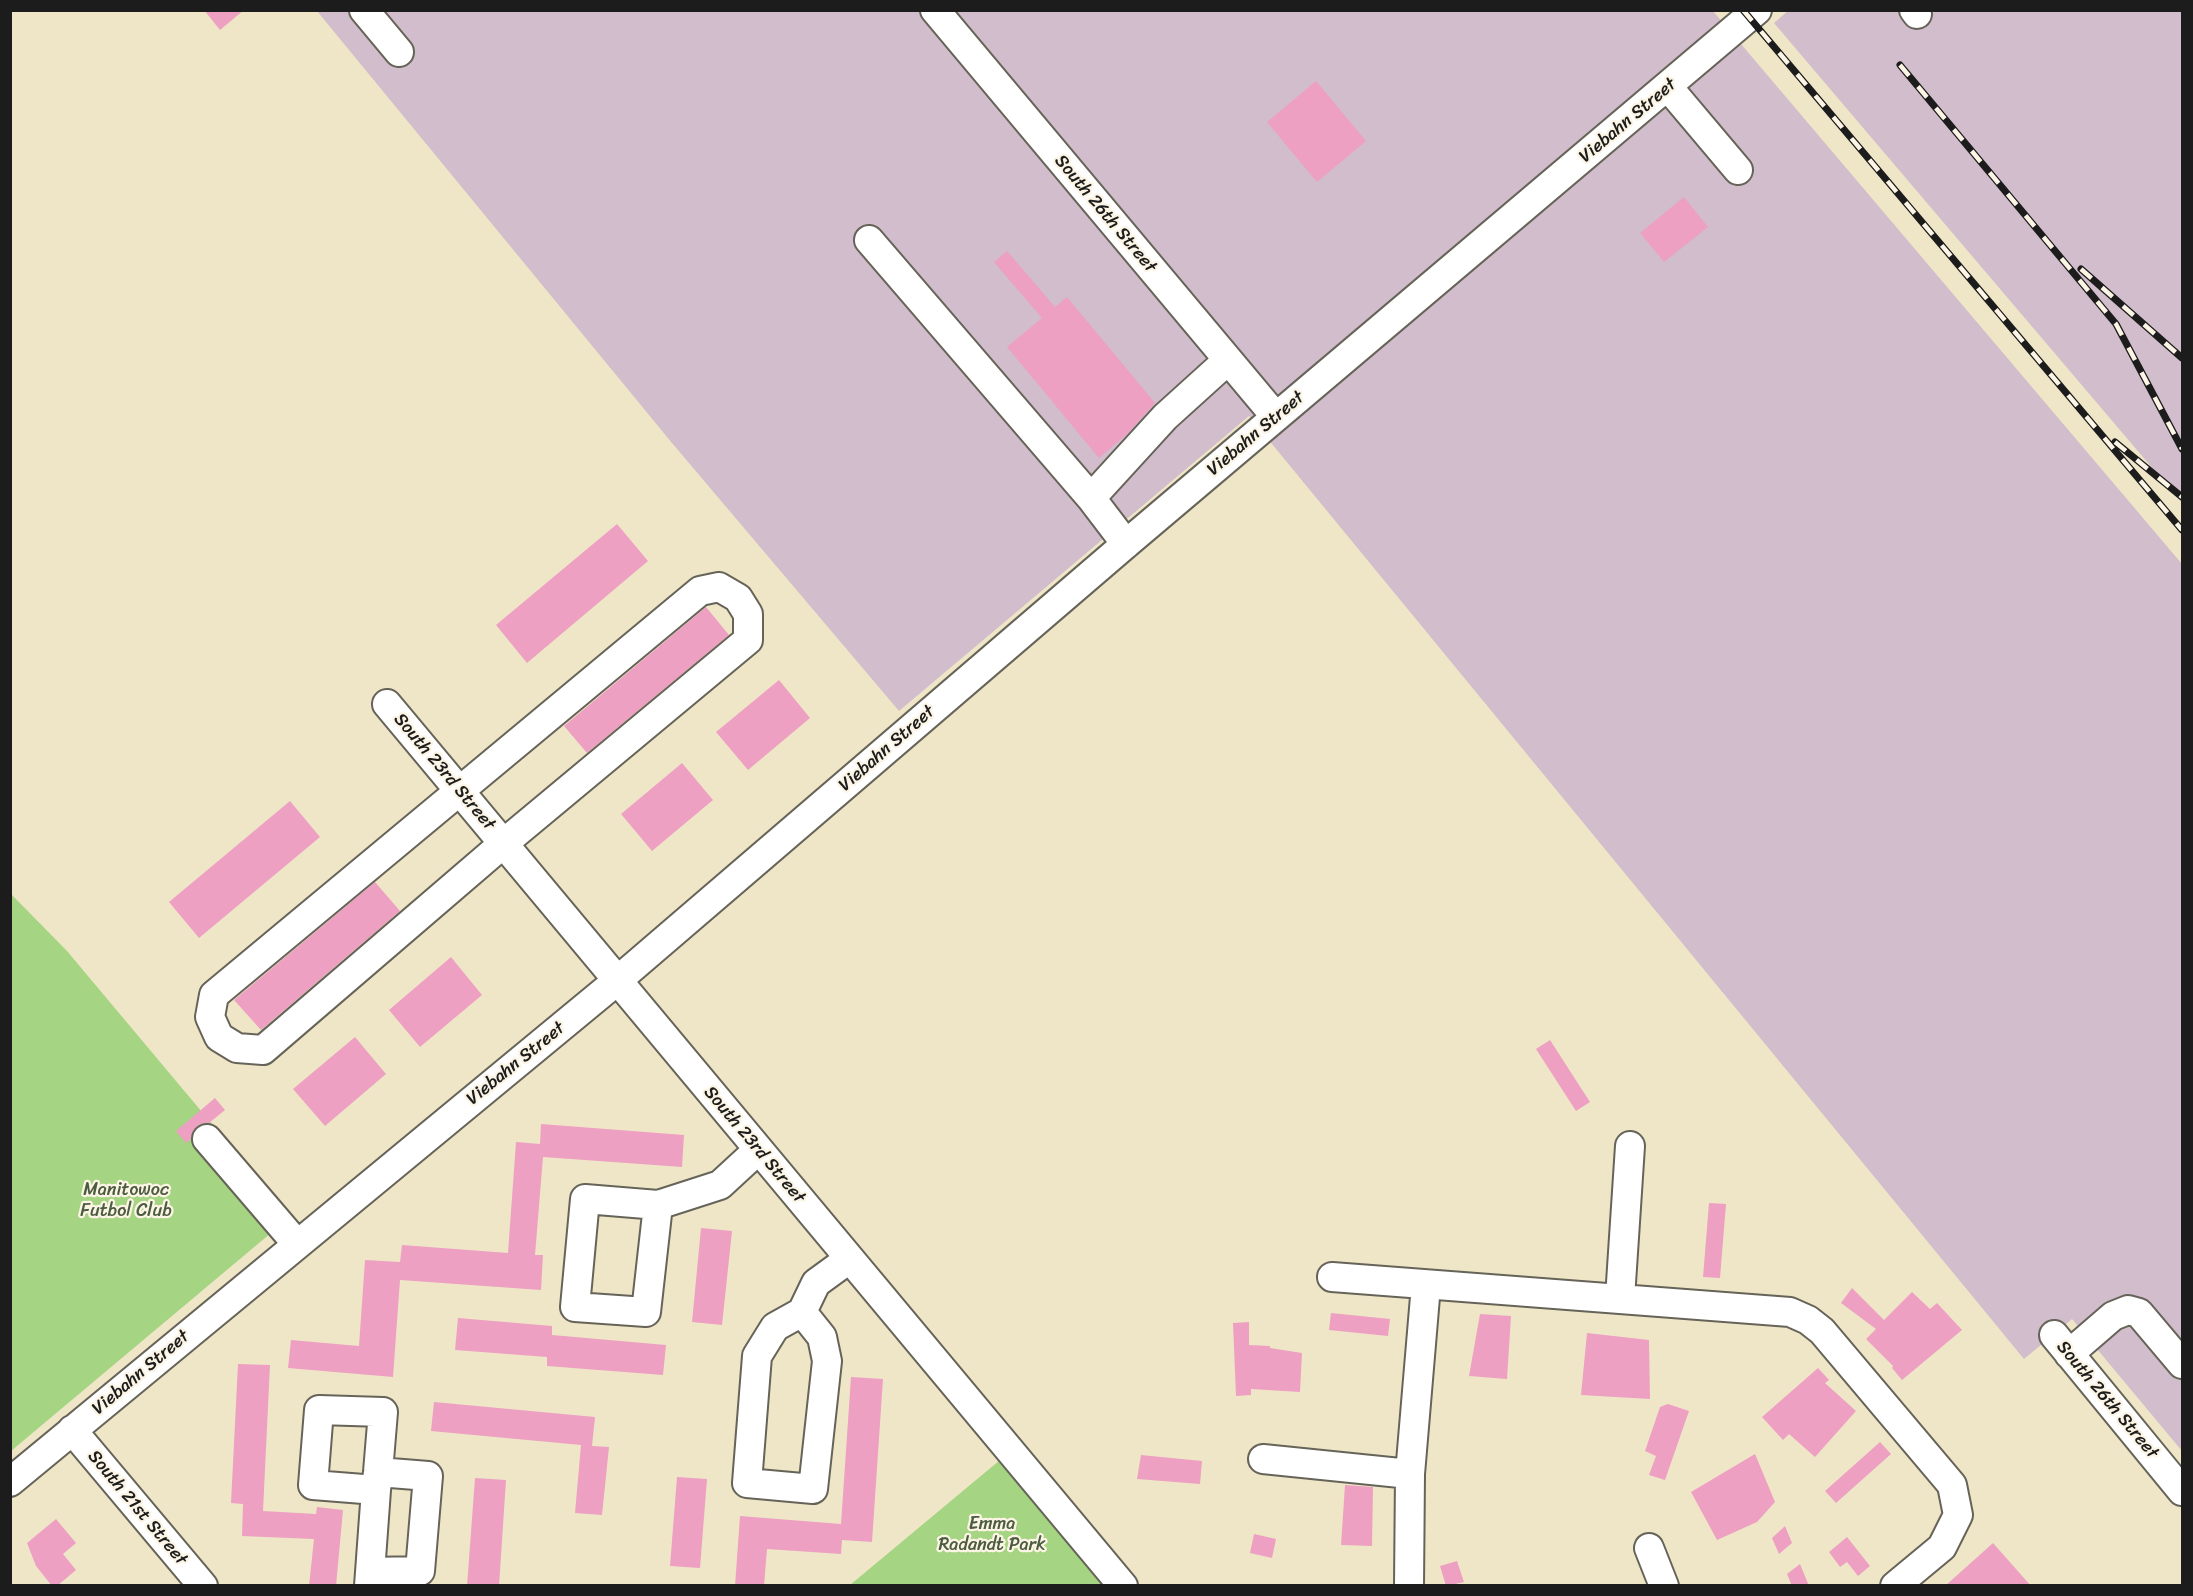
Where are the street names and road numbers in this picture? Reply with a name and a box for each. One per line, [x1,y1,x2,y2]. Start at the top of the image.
street label: Viebahn Street [1575,74,1681,168]
street label: South 26th Street [1049,151,1161,277]
street label: Viebahn Street [1203,387,1309,481]
street label: Viebahn Street [835,701,939,797]
street label: South 23rd Street [389,709,499,835]
street label: Viebahn Street [463,1018,569,1110]
street label: South 23rd Street [699,1082,809,1208]
street label: Viebahn Street [88,1326,194,1420]
street label: South 26th Street [2051,1337,2163,1463]
street label: South 21st Street [83,1446,191,1570]

